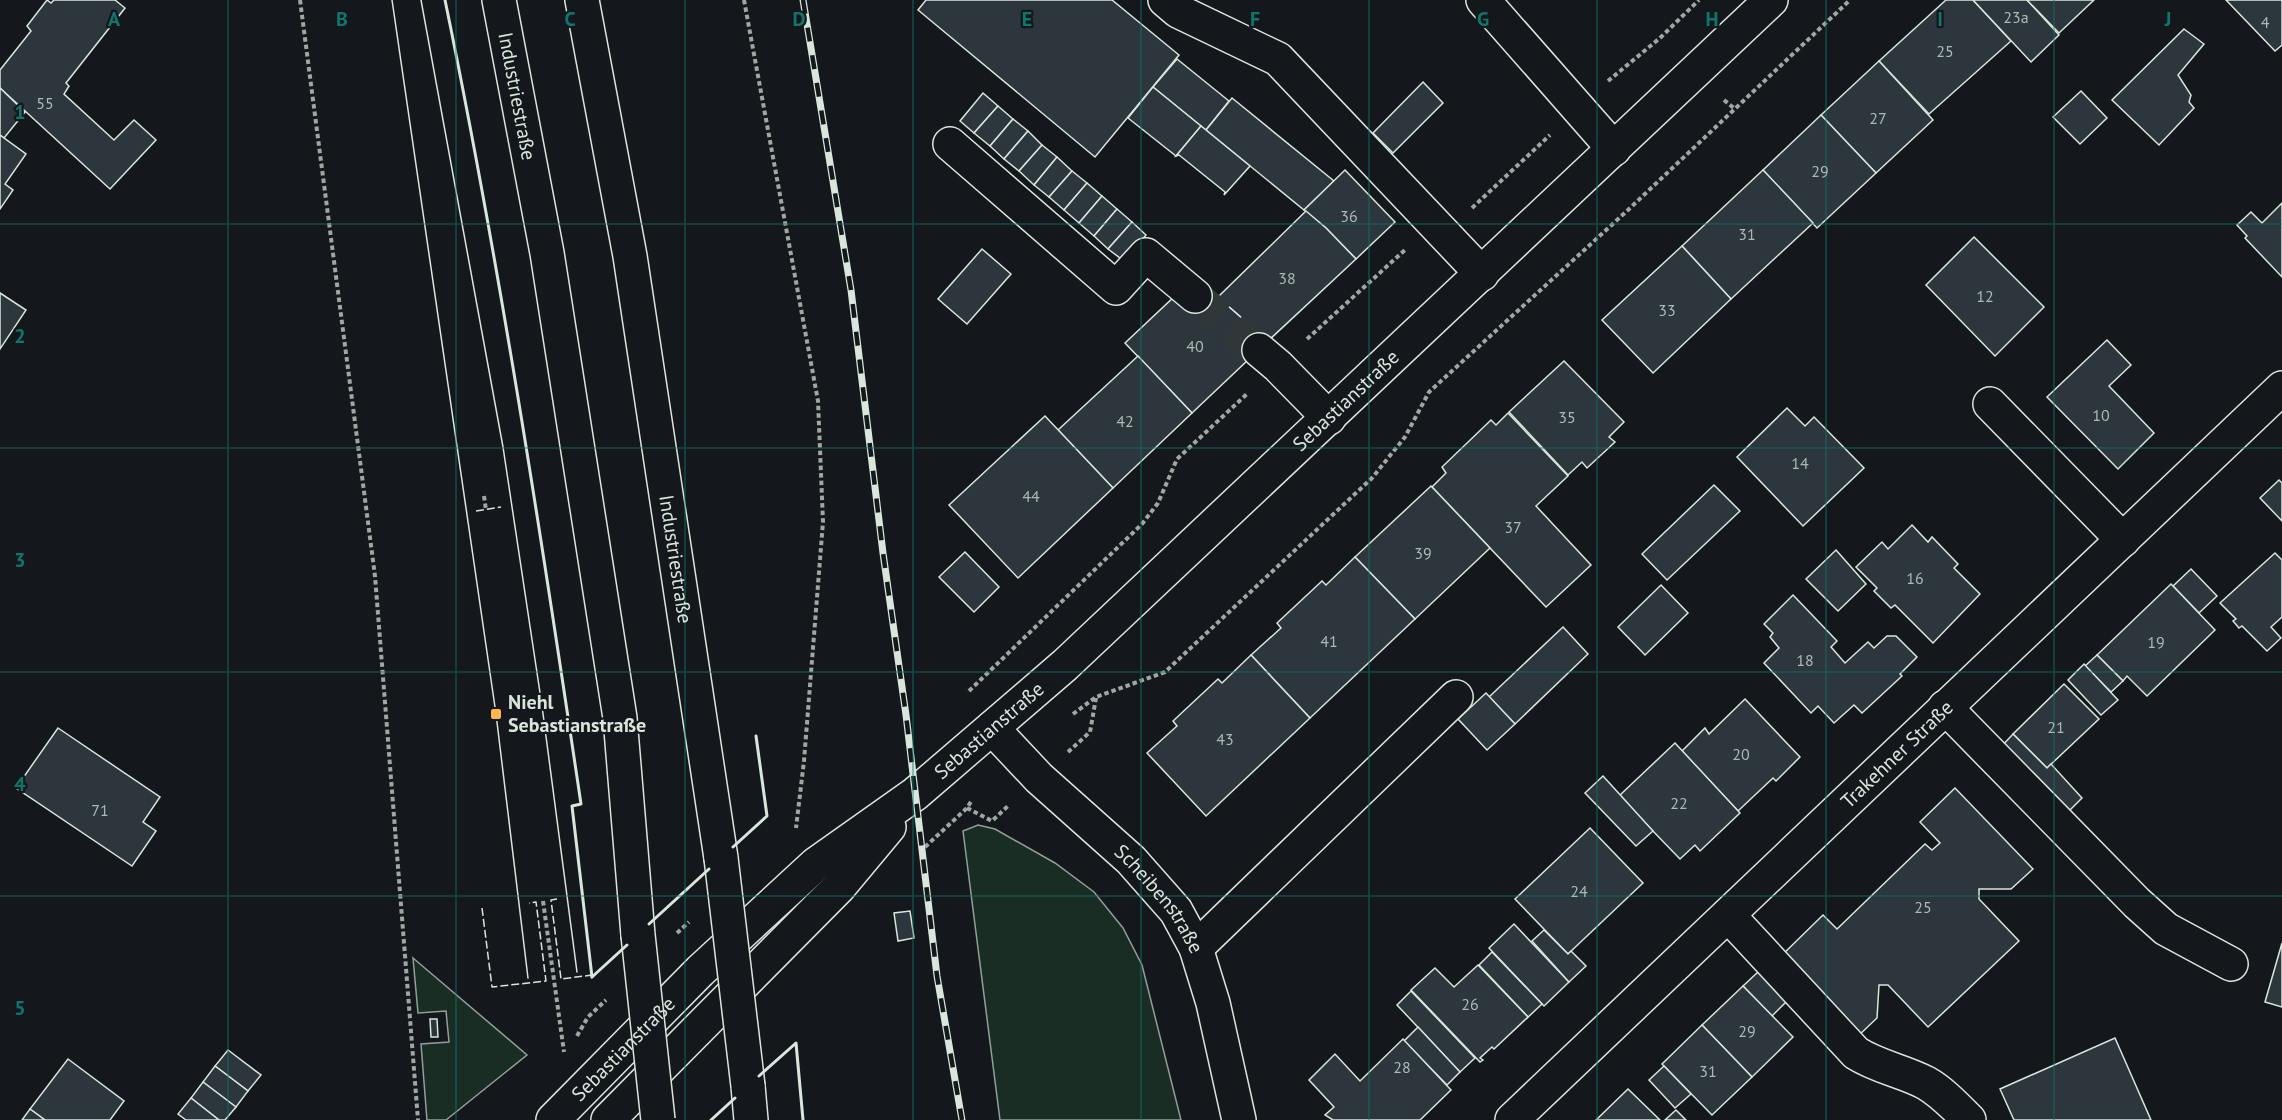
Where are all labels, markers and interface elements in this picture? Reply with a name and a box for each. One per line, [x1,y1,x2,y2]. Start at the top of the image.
text: A [108,6,121,32]
text: B [336,6,348,32]
text: C [564,6,576,32]
text: D [793,6,806,32]
text: E [1022,6,1032,32]
text: F [1250,6,1260,32]
text: G [1477,6,1489,32]
text: H [1705,6,1719,32]
text: I [1937,6,1943,32]
text: J [2164,6,2171,32]
house number: 23a [2003,7,2029,27]
house number: 4 [2261,12,2270,32]
street label: Industriestraße [492,30,542,162]
house number: 25 [1936,41,1954,61]
house number: 55 [36,93,54,113]
text: 1 [14,99,26,125]
house number: 27 [1869,108,1887,128]
house number: 29 [1811,161,1829,181]
house number: 36 [1340,206,1358,226]
house number: 31 [1738,224,1756,244]
house number: 38 [1278,268,1296,288]
house number: 12 [1976,286,1994,306]
house number: 33 [1658,300,1676,320]
text: 2 [14,323,26,349]
house number: 40 [1186,336,1204,356]
street label: Sebastianstraße [1287,344,1405,457]
house number: 10 [2092,405,2110,425]
house number: 35 [1558,407,1576,427]
house number: 42 [1116,411,1134,431]
house number: 14 [1791,453,1809,473]
house number: 44 [1022,486,1040,506]
street label: Industriestraße [653,493,698,625]
house number: 37 [1504,517,1522,537]
house number: 39 [1414,543,1432,563]
text: 3 [14,547,26,573]
house number: 16 [1906,568,1924,588]
house number: 41 [1320,631,1338,651]
house number: 19 [2147,632,2165,652]
house number: 18 [1796,650,1814,670]
street label: Sebastianstraße [929,676,1049,785]
place label: Niehl Sebastianstraße [508,689,646,738]
street label: Trakehner Straße [1835,695,1959,814]
marker: Niehl Sebastianstraße [489,707,503,721]
house number: 21 [2047,717,2065,737]
house number: 43 [1216,729,1234,749]
house number: 20 [1732,744,1750,764]
text: 4 [14,771,26,797]
house number: 22 [1670,793,1688,813]
house number: 71 [91,800,109,820]
street label: Scheibenstraße [1109,838,1209,958]
house number: 24 [1570,881,1588,901]
house number: 25 [1914,897,1932,917]
street label: Sebastianstraße [566,991,681,1107]
house number: 26 [1461,994,1479,1014]
text: 5 [14,995,26,1021]
house number: 29 [1738,1021,1756,1041]
house number: 28 [1393,1057,1411,1077]
house number: 31 [1699,1061,1717,1081]

